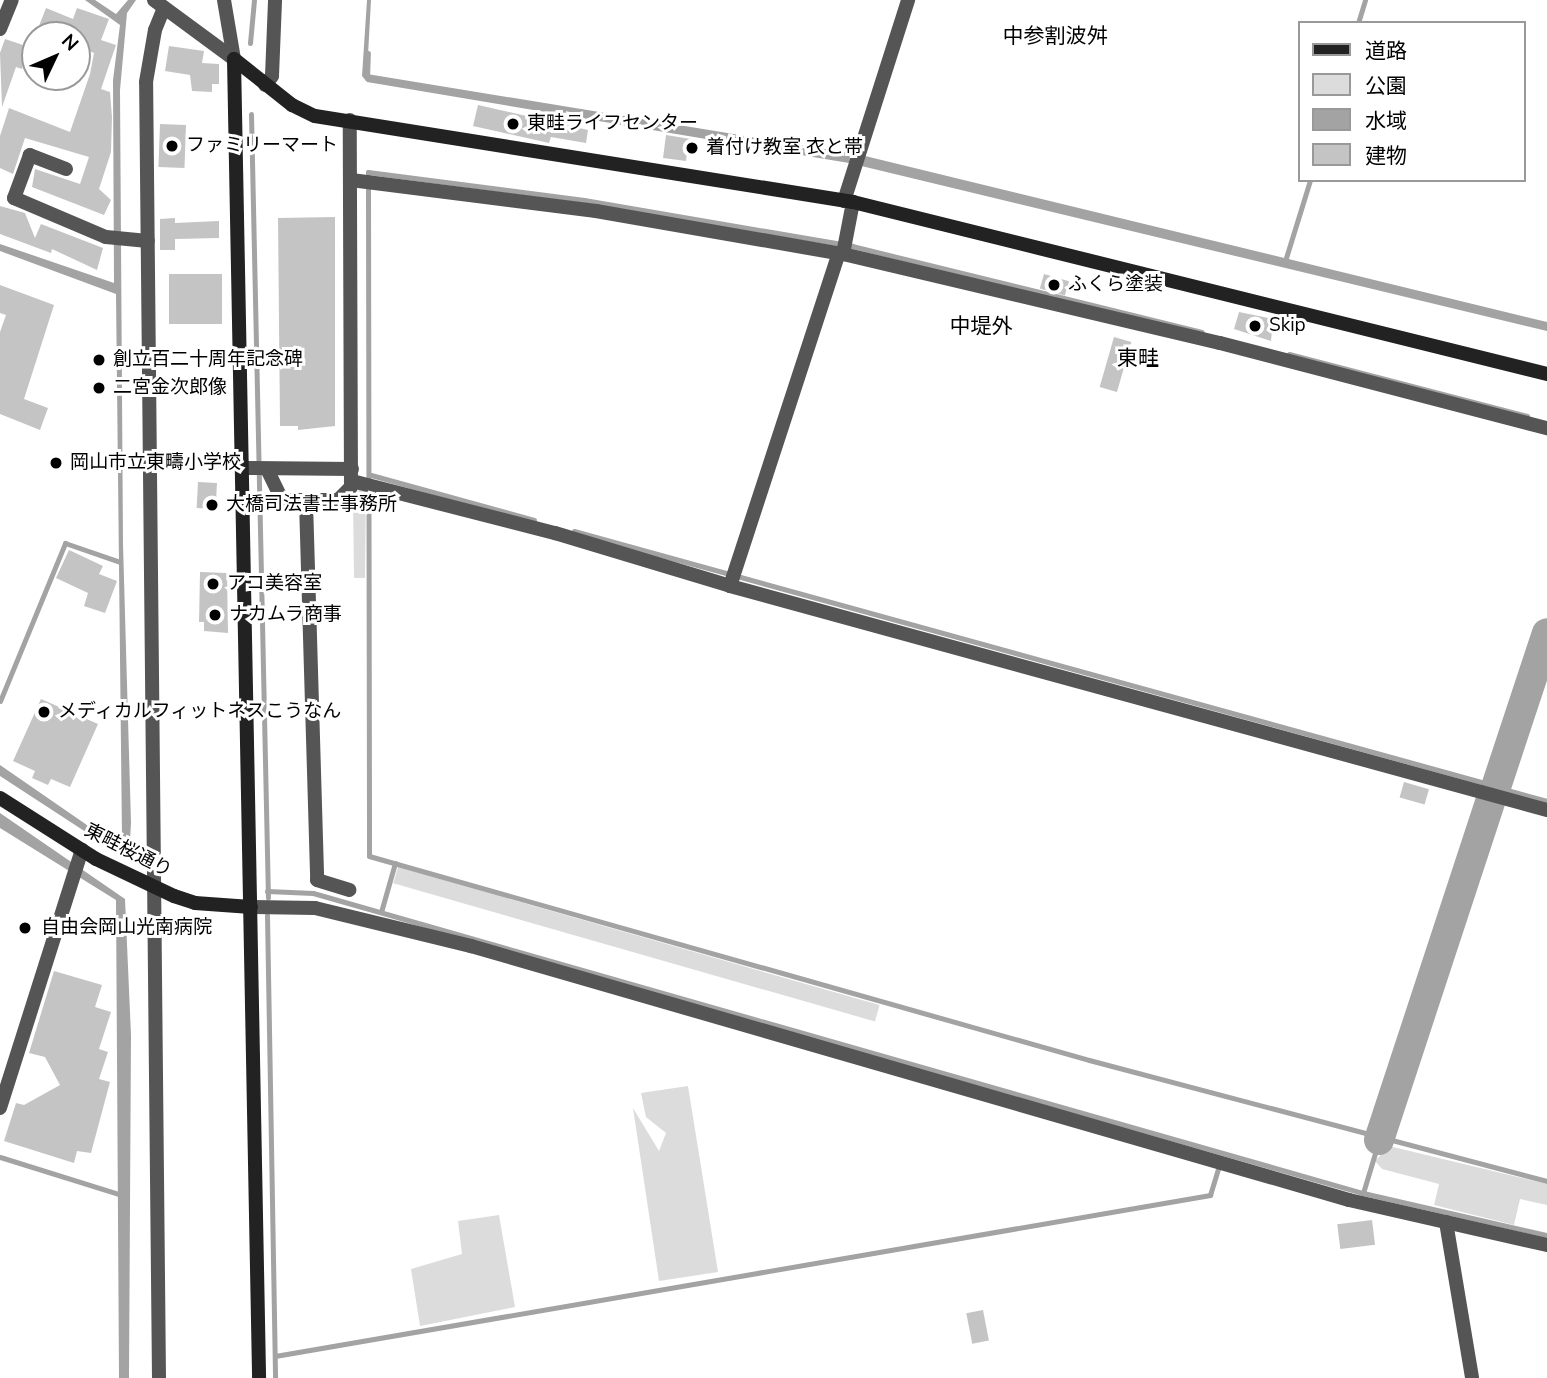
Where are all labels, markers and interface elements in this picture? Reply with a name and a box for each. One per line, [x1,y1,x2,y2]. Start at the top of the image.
north arrow [21,21,91,91]
legend [1298,21,1526,182]
district label: 中参割波舛 [1003,23,1107,49]
text: N [55,29,84,57]
text: 道路 [1365,37,1407,65]
text: 公園 [1365,72,1407,100]
text: 水域 [1365,107,1407,135]
place label: 東畦ライフセンター [527,113,698,135]
marker: 東畦ライフセンター [505,116,521,132]
place label: ファミリーマート [186,135,338,157]
place label: 着付け教室 衣と帯 [706,137,863,159]
marker: ファミリーマート [164,138,180,154]
marker: 着付け教室 衣と帯 [684,140,700,156]
text: 建物 [1365,142,1407,170]
place label: ふくら塗装 [1068,274,1163,296]
marker: ふくら塗装 [1046,277,1062,293]
district label: 中堤外 [950,313,1012,339]
place label: Skip [1269,315,1306,337]
marker: Skip [1247,318,1263,334]
district label: 東畦 [1117,345,1159,371]
place label: 創立百二十周年記念碑 [113,349,303,371]
marker: 創立百二十周年記念碑 [91,352,107,368]
place label: 二宮金次郎像 [113,377,227,399]
marker: 二宮金次郎像 [91,380,107,396]
place label: 岡山市立東疇小学校 [70,452,241,474]
marker: 岡山市立東疇小学校 [48,455,64,471]
place label: 大橋司法書士事務所 [226,494,397,516]
marker: 大橋司法書士事務所 [204,497,220,513]
place label: アコ美容室 [227,573,322,595]
marker: アコ美容室 [205,576,221,592]
place label: ナカムラ商事 [229,604,343,626]
marker: ナカムラ商事 [207,607,223,623]
place label: メディカルフィットネスこうなん [58,701,343,723]
marker: メディカルフィットネスこうなん [36,704,52,720]
street label: 東畦桜通り [81,819,175,883]
place label: 自由会岡山光南病院 [41,917,212,939]
marker: 自由会岡山光南病院 [15,918,35,938]

